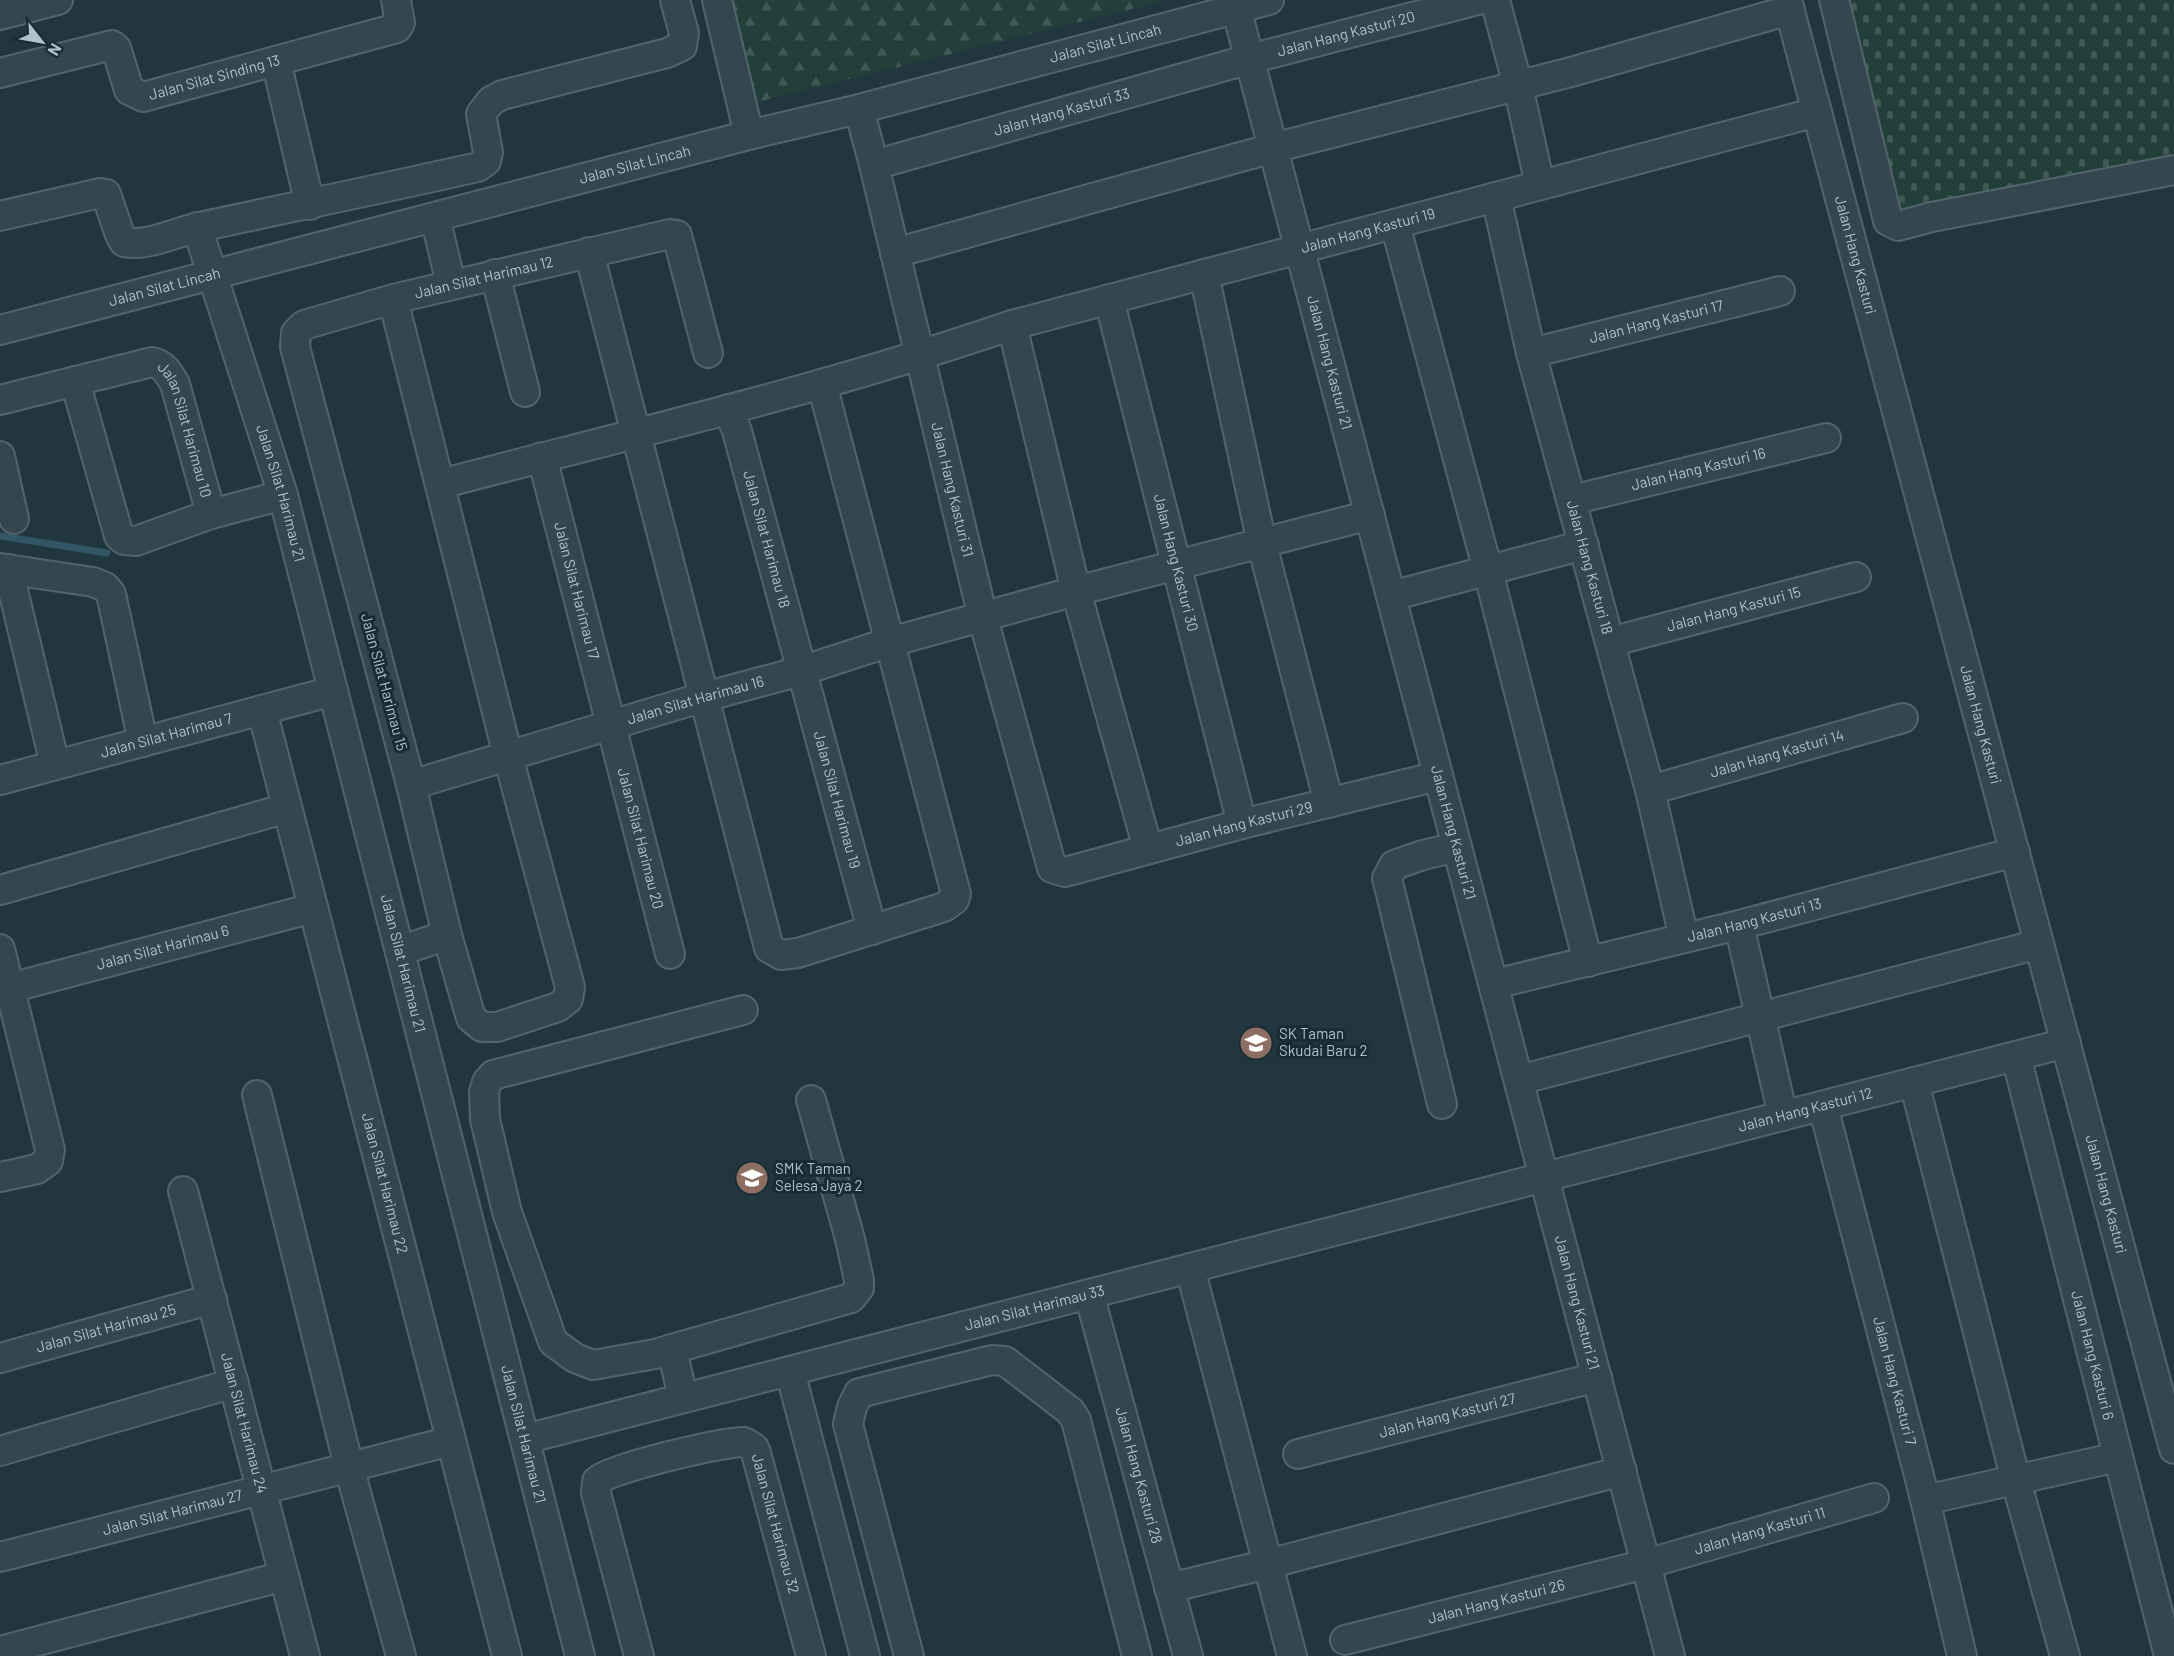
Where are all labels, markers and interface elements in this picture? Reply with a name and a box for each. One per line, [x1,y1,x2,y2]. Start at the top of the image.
street label: Jalan Hang Kasturi 20 [1275,7,1417,60]
north arrow [12,12,72,72]
street label: Jalan Silat Lincah [1047,19,1163,66]
text: N [44,41,66,59]
street label: Jalan Silat Sinding 13 [146,50,282,103]
street label: Jalan Hang Kasturi 33 [991,83,1131,139]
street label: Jalan Silat Lincah [577,141,692,187]
street label: Jalan Hang Kasturi [1832,194,1881,316]
street label: Jalan Hang Kasturi 19 [1299,203,1437,256]
street label: Jalan Silat Harimau 12 [413,252,555,302]
street label: Jalan Silat Lincah [107,263,222,309]
street label: Jalan Hang Kasturi 21 [1304,293,1357,431]
street label: Jalan Hang Kasturi 17 [1587,296,1725,346]
street label: Jalan Silat Harimau 10 [155,357,216,499]
street label: Jalan Hang Kasturi 31 [928,420,978,559]
street label: Jalan Silat Harimau 21 [253,422,310,563]
street label: Jalan Hang Kasturi 16 [1629,443,1767,493]
street label: Jalan Silat Harimau 18 [740,468,794,610]
street label: Jalan Hang Kasturi 30 [1151,492,1203,633]
street label: Jalan Hang Kasturi 18 [1563,498,1617,636]
street label: Jalan Silat Harimau 17 [551,520,604,661]
street label: Jalan Hang Kasturi 15 [1664,582,1803,635]
street label: Jalan Silat Harimau 15 [358,611,412,752]
street label: Jalan Hang Kasturi [1957,663,2006,786]
street label: Jalan Silat Harimau 16 [625,671,766,728]
street label: Jalan Silat Harimau 7 [98,708,234,761]
street label: Jalan Hang Kasturi 14 [1708,725,1846,781]
street label: Jalan Silat Harimau 19 [811,729,865,870]
street label: Jalan Hang Kasturi 21 [1428,763,1480,901]
street label: Jalan Silat Harimau 20 [614,766,668,911]
street label: Jalan Hang Kasturi 29 [1173,797,1314,850]
street label: Jalan Silat Harimau 21 [378,892,430,1034]
street label: Jalan Hang Kasturi 13 [1685,894,1823,945]
street label: Jalan Silat Harimau 6 [94,921,231,973]
place label: SK Taman Skudai Baru 2 [1279,1024,1368,1059]
school or university icon: SK Taman Skudai Baru 2 [1238,1025,1274,1061]
street label: Jalan Hang Kasturi 12 [1736,1083,1874,1135]
street label: Jalan Silat Harimau 22 [359,1111,412,1255]
street label: Jalan Hang Kasturi [2082,1133,2131,1255]
place label: SMK Taman Selesa Jaya 2 [775,1159,863,1194]
school or university icon: SMK Taman Selesa Jaya 2 [734,1160,770,1196]
street label: Jalan Hang Kasturi 21 [1552,1233,1604,1371]
street label: Jalan Silat Harimau 33 [962,1280,1106,1334]
street label: Jalan Hang Kasturi 6 [2068,1289,2118,1422]
street label: Jalan Silat Harimau 25 [34,1300,178,1356]
street label: Jalan Hang Kasturi 7 [1870,1314,1921,1447]
street label: Jalan Silat Harimau 24 [218,1351,272,1495]
street label: Jalan Silat Harimau 21 [498,1363,551,1505]
street label: Jalan Hang Kasturi 27 [1377,1388,1517,1441]
street label: Jalan Hang Kasturi 28 [1112,1405,1167,1545]
street label: Jalan Silat Harimau 32 [749,1452,804,1596]
street label: Jalan Silat Harimau 27 [100,1485,244,1538]
street label: Jalan Hang Kasturi 11 [1692,1503,1827,1558]
street label: Jalan Hang Kasturi 26 [1426,1575,1566,1627]

